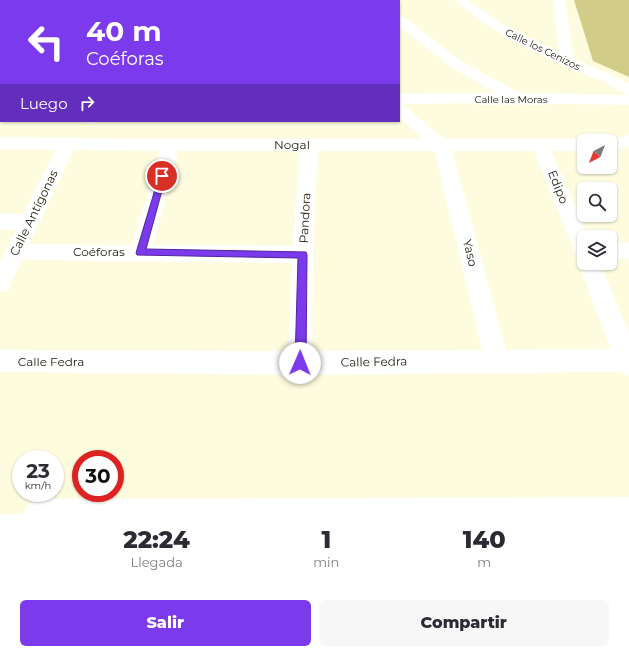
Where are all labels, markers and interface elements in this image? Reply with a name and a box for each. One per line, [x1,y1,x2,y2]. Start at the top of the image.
text: 40 m [86,14,162,48]
icon: left [20,16,72,68]
street label: Calle los Cenizos [503,26,583,73]
text: Coéforas [86,48,164,70]
icon: right [76,92,98,114]
street label: Calle las Moras [474,93,548,106]
text: Luego [20,94,68,113]
north arrow [577,134,617,174]
map controls [577,134,617,270]
street label: Nogal [274,137,310,152]
pin [145,159,179,193]
icon: arrive [151,165,173,187]
street label: Calle Antígonas [6,167,61,258]
street label: Edipo [545,168,572,206]
button: search [577,182,617,222]
street label: Pandora [296,192,313,244]
button: layers [577,230,617,270]
street label: Yaso [460,238,481,268]
street label: Coéforas [73,244,125,259]
position arrow [279,342,321,384]
street label: Calle Fedra [341,353,407,370]
street label: Calle Fedra [18,354,84,369]
speed limit sign: 30 [72,450,124,502]
text: 23 [26,459,50,483]
text: km/h [25,479,51,492]
text: 22:24 [123,525,190,554]
text: 1 [321,525,331,554]
text: 140 [463,525,506,554]
text: Llegada [131,554,183,570]
text: min [313,554,339,570]
text: m [477,554,491,570]
button: Salir [20,600,311,646]
button: Compartir [319,600,609,646]

